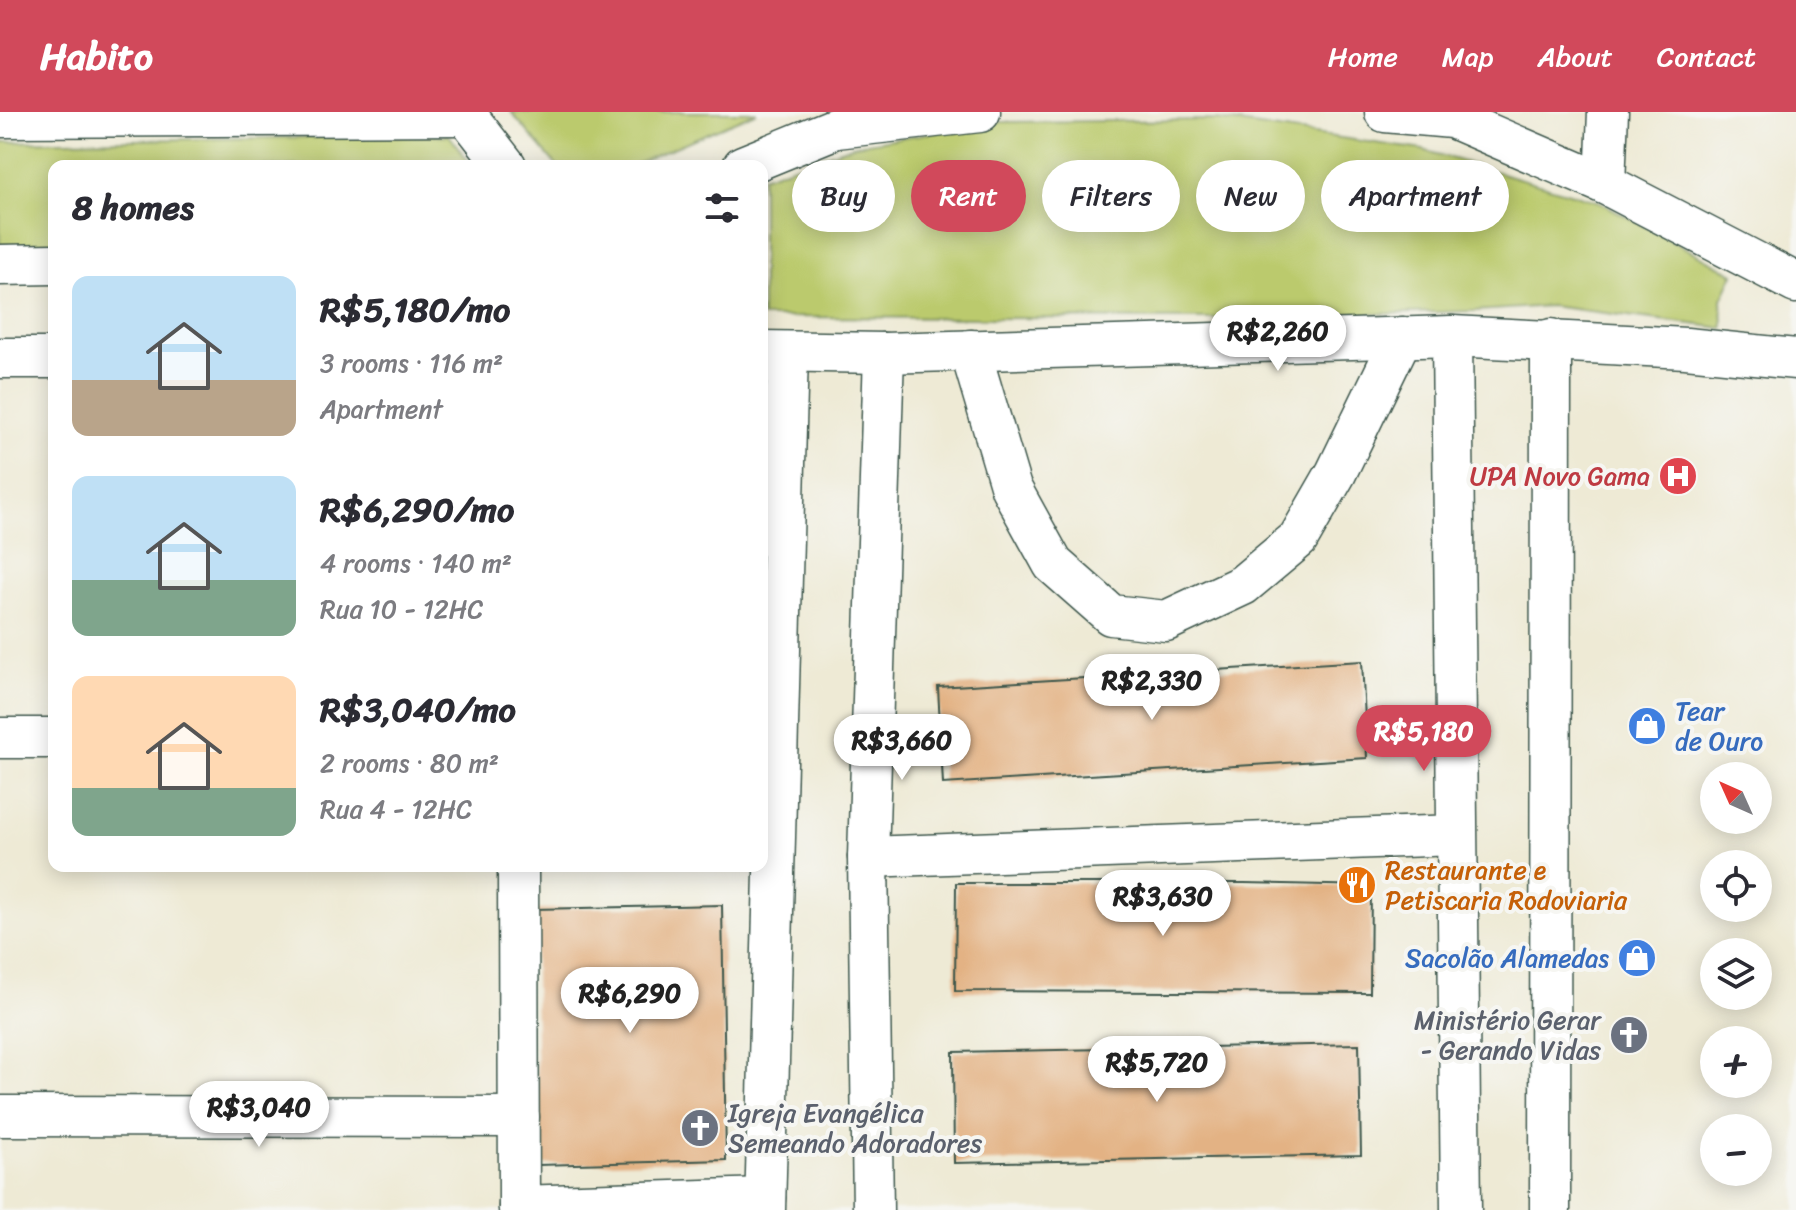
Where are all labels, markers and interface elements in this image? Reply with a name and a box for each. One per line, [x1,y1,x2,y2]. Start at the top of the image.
text: Habito [40,23,153,90]
text: Home [1328,32,1398,81]
text: Map [1442,32,1493,81]
text: About [1537,32,1613,81]
text: Contact [1657,32,1756,81]
chip: Buy [792,160,895,232]
chip: Rent [911,160,1026,232]
chip: Filters [1042,160,1180,232]
chip: New [1196,160,1305,232]
chip: Apartment [1321,160,1509,232]
text: 8 homes [72,178,194,238]
icon: filters [700,186,744,230]
text: R$5,180/mo [320,280,510,340]
pin: R$2,260 [1204,305,1352,373]
icon: home [136,308,232,404]
text: R$2,260 [1227,308,1329,354]
text: 3 rooms · 116 m² [320,340,503,386]
text: Apartment [320,386,443,432]
place label: UPA Novo Gama [1470,453,1650,499]
hospital icon: UPA Novo Gama [1657,455,1699,497]
text: R$6,290/mo [320,480,514,540]
icon: home [136,508,232,604]
text: 4 rooms · 140 m² [320,540,512,586]
text: Rua 10 - 12HC [320,586,484,632]
pin: R$2,330 [1078,654,1226,722]
text: R$2,330 [1102,657,1202,703]
text: R$3,040/mo [320,680,516,740]
place label: Tear de Ouro [1675,688,1763,764]
pin: R$5,180 [1350,705,1498,773]
shop icon: Tear de Ouro [1626,705,1668,747]
icon: home [136,708,232,804]
text: R$5,180 [1374,708,1474,754]
pin: R$3,660 [828,714,976,782]
text: R$3,660 [852,717,952,763]
text: 2 rooms · 80 m² [320,740,499,786]
north arrow [1700,762,1772,834]
map controls [1700,762,1772,1186]
text: Rua 4 - 12HC [320,786,472,832]
place label: Restaurante e Petiscaria Rodoviaria [1385,847,1628,923]
button: locate [1700,850,1772,922]
restaurant icon: Restaurante e Petiscaria Rodoviaria [1336,864,1378,906]
pin: R$3,630 [1089,870,1237,938]
text: R$3,630 [1113,873,1213,919]
place label: Sacolão Alamedas [1405,935,1609,981]
shop icon: Sacolão Alamedas [1616,937,1658,979]
button: layers [1700,938,1772,1010]
pin: R$6,290 [556,967,704,1035]
text: R$6,290 [579,970,681,1016]
place label: Ministério Gerar - Gerando Vidas [1414,997,1602,1073]
church icon: Ministério Gerar - Gerando Vidas [1608,1014,1650,1056]
button: + [1700,1026,1772,1098]
pin: R$5,720 [1083,1036,1231,1104]
text: R$5,720 [1106,1039,1208,1085]
pin: R$3,040 [185,1081,333,1149]
text: R$3,040 [207,1084,311,1130]
place label: Igreja Evangélica Semeando Adoradores [727,1090,982,1166]
church icon: Igreja Evangélica Semeando Adoradores [679,1107,721,1149]
button: − [1700,1114,1772,1186]

